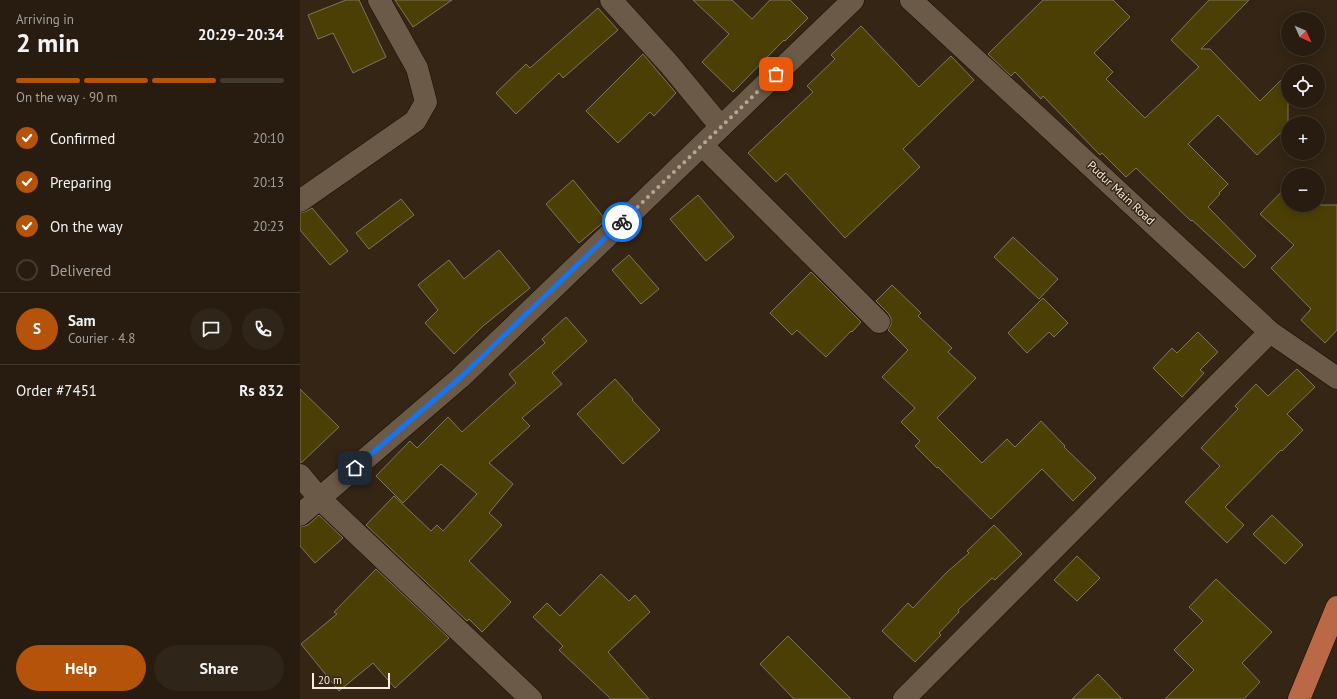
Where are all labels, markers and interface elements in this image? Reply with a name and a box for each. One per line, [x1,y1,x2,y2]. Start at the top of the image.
text: Arriving in [16,11,74,28]
north arrow [1281,12,1325,56]
map controls [1281,12,1325,212]
text: 20:29–20:34 [198,25,284,44]
text: 2 min [16,26,79,59]
pin [759,57,793,91]
icon: bag [765,63,787,85]
button: locate [1281,64,1325,108]
text: On the way · 90 m [16,89,117,106]
button: + [1281,116,1325,160]
icon: check [16,127,38,149]
text: Confirmed [50,129,115,148]
text: 20:10 [253,130,284,147]
street label: Pudur Main Road [1084,158,1158,228]
button: − [1281,168,1325,212]
icon: check [16,171,38,193]
text: Preparing [50,173,112,192]
text: 20:13 [253,174,284,191]
courier [602,202,642,242]
icon: bike [611,211,633,233]
icon: check [16,215,38,237]
text: On the way [50,217,123,236]
text: 20:23 [253,218,284,235]
text: Delivered [50,261,111,280]
button: chat [190,308,232,350]
button: phone [242,308,284,350]
text: Sam [68,311,95,330]
text: S [33,319,41,338]
text: Courier · 4.8 [68,330,135,347]
text: Order #7451 [16,381,97,400]
text: Rs 832 [239,381,284,400]
pin [338,451,372,485]
icon: home [344,457,366,479]
button: Help [16,645,146,691]
button: Share [154,645,284,691]
scale bar [312,671,390,690]
text: 20 m [318,673,342,687]

